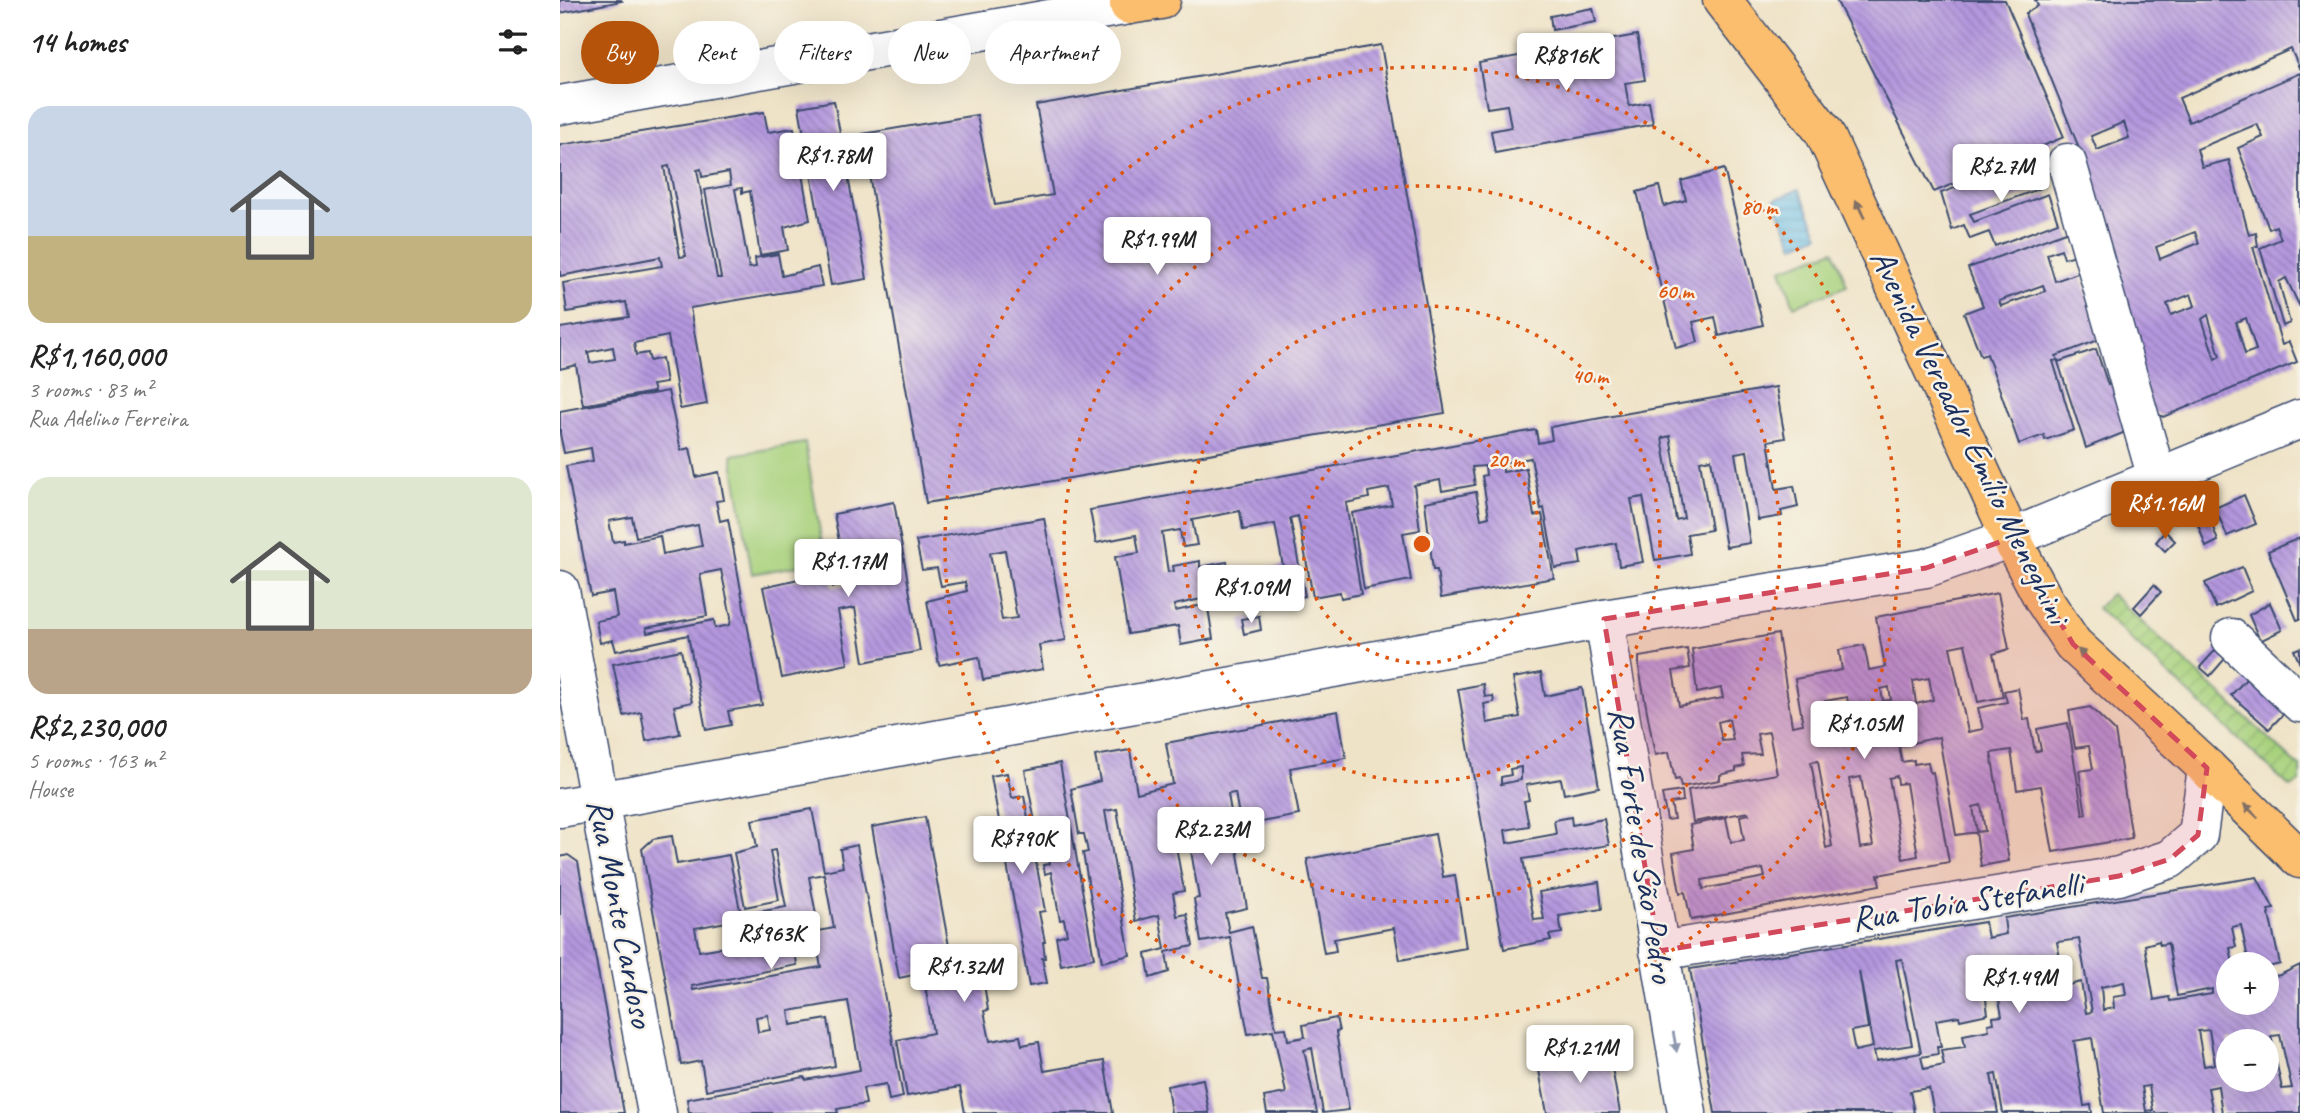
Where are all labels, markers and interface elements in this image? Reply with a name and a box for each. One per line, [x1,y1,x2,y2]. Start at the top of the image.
chip: Buy [581,21,659,84]
chip: Rent [673,21,760,84]
chip: Filters [774,21,874,84]
chip: New [888,21,971,84]
chip: Apartment [985,21,1121,84]
text: 14 homes [28,23,126,61]
icon: filters [494,23,532,61]
pin: R$816K [1509,34,1623,93]
text: R$816K [1533,41,1599,70]
pin: R$1.78M [768,134,898,193]
text: R$1.78M [795,141,871,170]
pin: R$2.7M [1944,144,2058,204]
icon: home [217,152,343,278]
text: R$2.7M [1969,152,2033,181]
text: 80 m [1741,194,1779,220]
one-way arrow [1854,199,1866,219]
pin: R$1.99M [1092,218,1222,277]
text: R$1.99M [1120,225,1194,254]
street label: Avenida Vereador Emílio Meneghini [1860,241,2082,635]
text: 60 m [1657,278,1695,304]
text: R$1,160,000 [28,337,165,375]
text: 40 m [1572,363,1610,389]
text: 3 rooms · 83 m² [28,375,152,404]
text: Rua Adelino Ferreira [28,404,187,433]
text: 20 m [1488,447,1526,473]
pin: R$1.16M [2100,482,2230,541]
text: R$1.16M [2127,489,2203,518]
icon: home [217,523,343,649]
centre of rings [1410,532,1434,556]
pin: R$1.17M [783,540,913,599]
text: R$1.17M [810,547,886,576]
pin: R$1.09M [1186,566,1316,625]
text: R$1.09M [1214,573,1288,602]
one-way arrow [2077,648,2094,664]
pin: R$1.05M [1799,702,1929,761]
street label: Rua Forte de São Pedro [1598,704,1686,987]
text: R$2,230,000 [28,708,164,746]
text: R$1.05M [1827,709,1901,738]
text: 5 rooms · 163 m² [28,746,163,775]
text: House [28,775,73,804]
street label: Rua Monte Cardoso [577,795,666,1033]
one-way arrow [2243,804,2260,820]
pin: R$2.23M [1146,808,1276,867]
text: R$2.23M [1173,815,1249,844]
pin: R$790K [965,816,1079,876]
text: R$790K [989,824,1055,853]
street label: Rua Tobia Stefanelli [1848,860,2090,941]
pin: R$963K [714,912,828,971]
text: R$963K [738,919,804,948]
pin: R$1.32M [899,944,1029,1004]
text: R$1.32M [926,952,1002,981]
map controls [2216,952,2279,1092]
button: + [2216,952,2279,1015]
pin: R$1.49M [1954,956,2084,1015]
text: R$1.49M [1982,963,2056,992]
pin: R$1.21M [1515,1026,1645,1085]
button: − [2216,1029,2279,1092]
one-way arrow [1670,1031,1681,1053]
text: R$1.21M [1542,1033,1618,1062]

